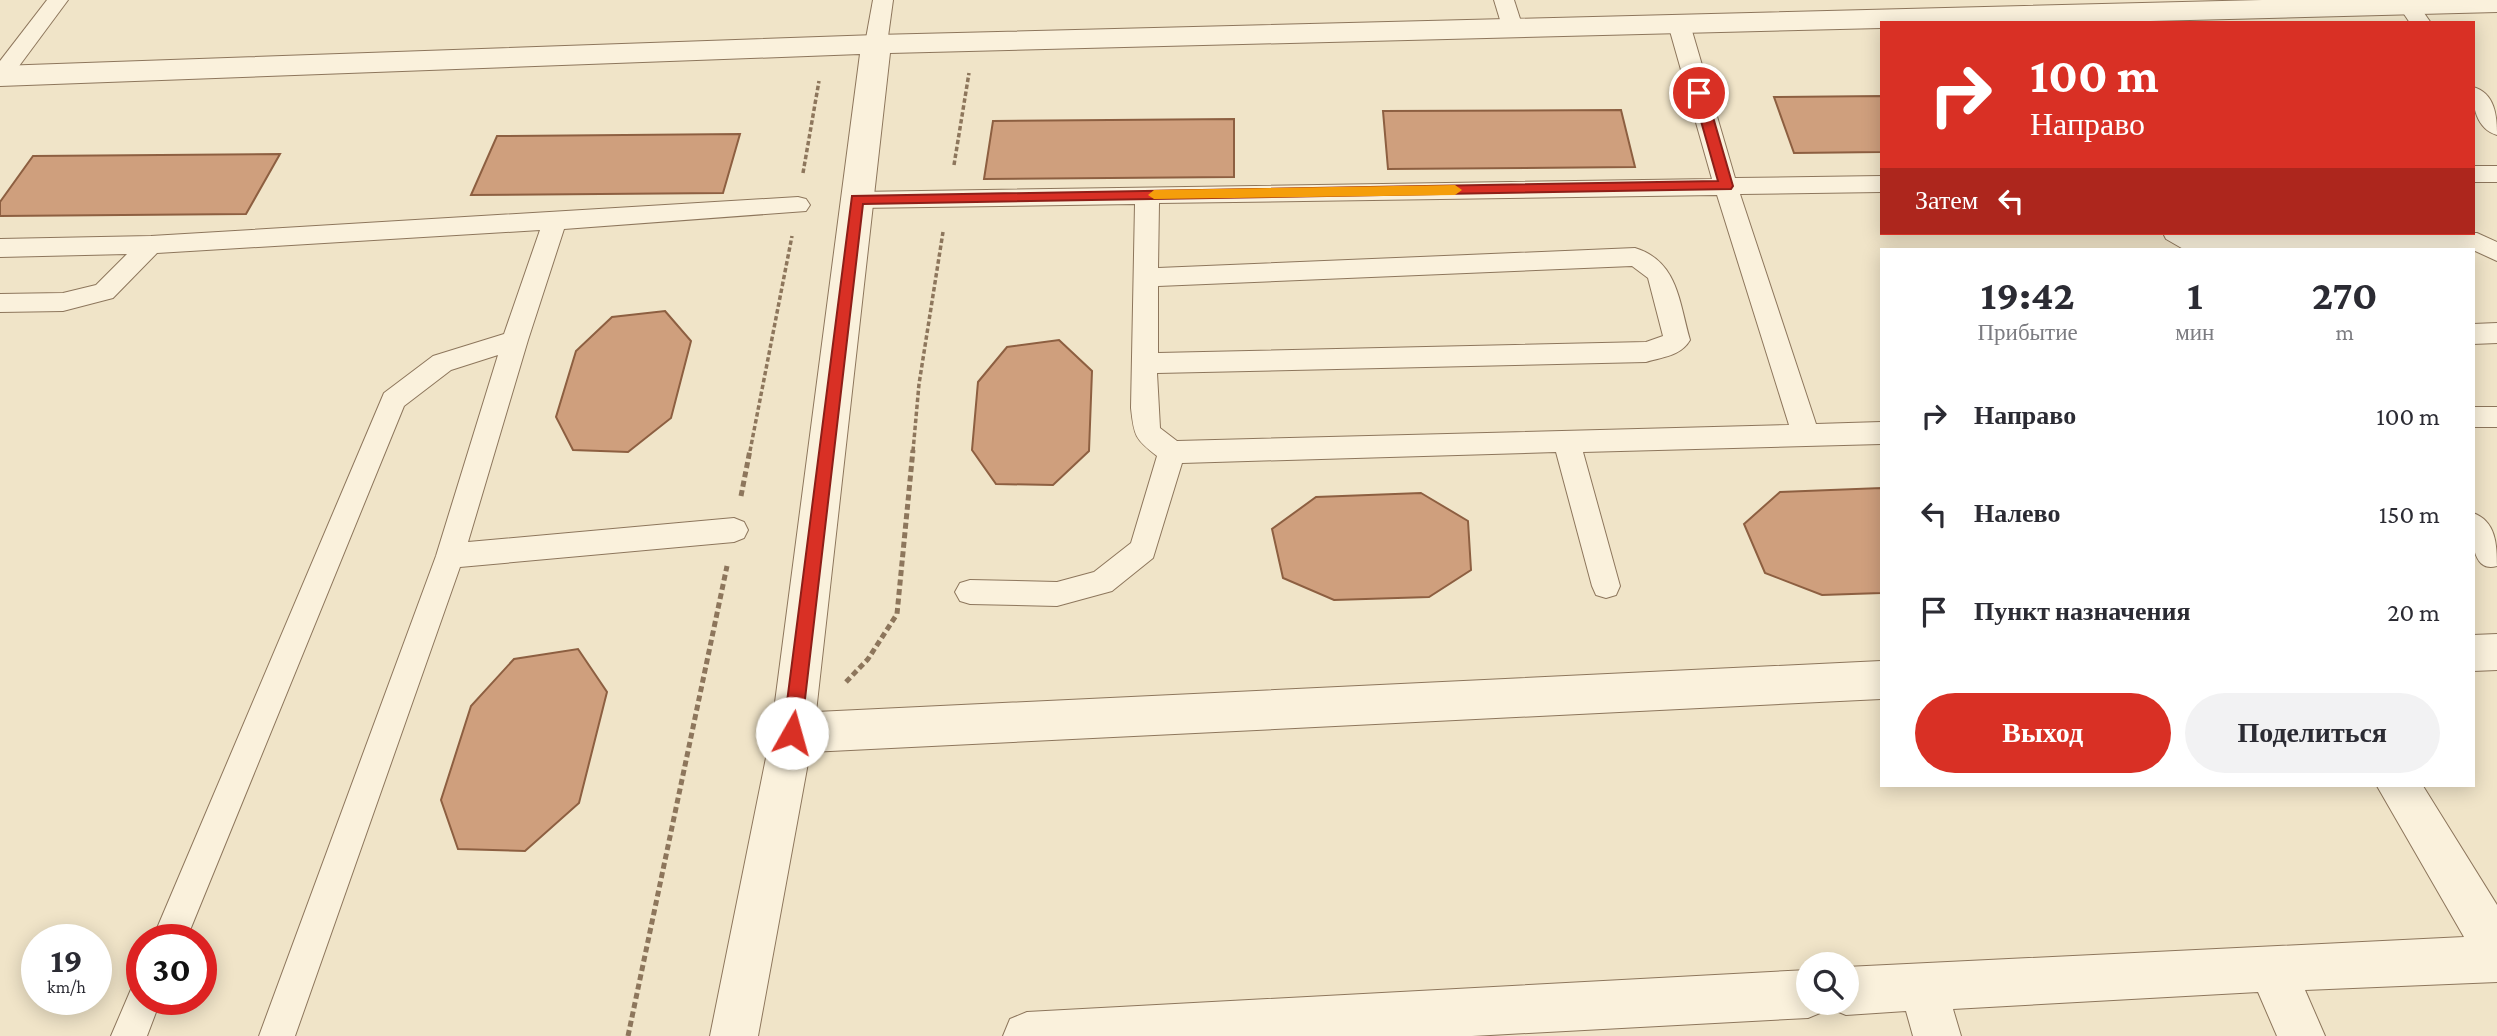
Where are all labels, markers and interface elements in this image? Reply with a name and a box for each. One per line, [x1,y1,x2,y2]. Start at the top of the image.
text: 100 m [2030,48,2159,103]
icon: right [1915,49,2006,140]
pin [1669,63,1729,123]
icon: arrive [1680,74,1718,112]
text: Направо [2030,106,2145,142]
icon: left [1992,182,2030,220]
text: Затем [1915,186,1978,215]
text: 19:42 [1981,271,2075,318]
text: 1 [2187,271,2203,318]
text: 270 [2312,271,2377,318]
text: Прибытие [1978,319,2078,345]
text: мин [2175,319,2214,345]
text: m [2335,319,2354,345]
icon: right [1915,397,1953,435]
text: Направо [1974,401,2076,430]
text: 100 m [2376,402,2440,431]
icon: left [1915,495,1953,533]
text: Налево [1974,499,2060,528]
text: 150 m [2379,500,2440,529]
icon: arrive [1915,593,1953,631]
text: Пункт назначения [1974,597,2191,626]
text: 20 m [2387,598,2440,627]
button: Выход [1915,693,2171,773]
button: Поделиться [2185,693,2440,773]
position arrow [755,696,829,770]
speed limit sign: 30 [126,924,217,1015]
text: 19 [50,941,83,980]
map controls [1796,952,1859,1015]
button: search [1796,952,1859,1015]
text: km/h [47,977,86,997]

